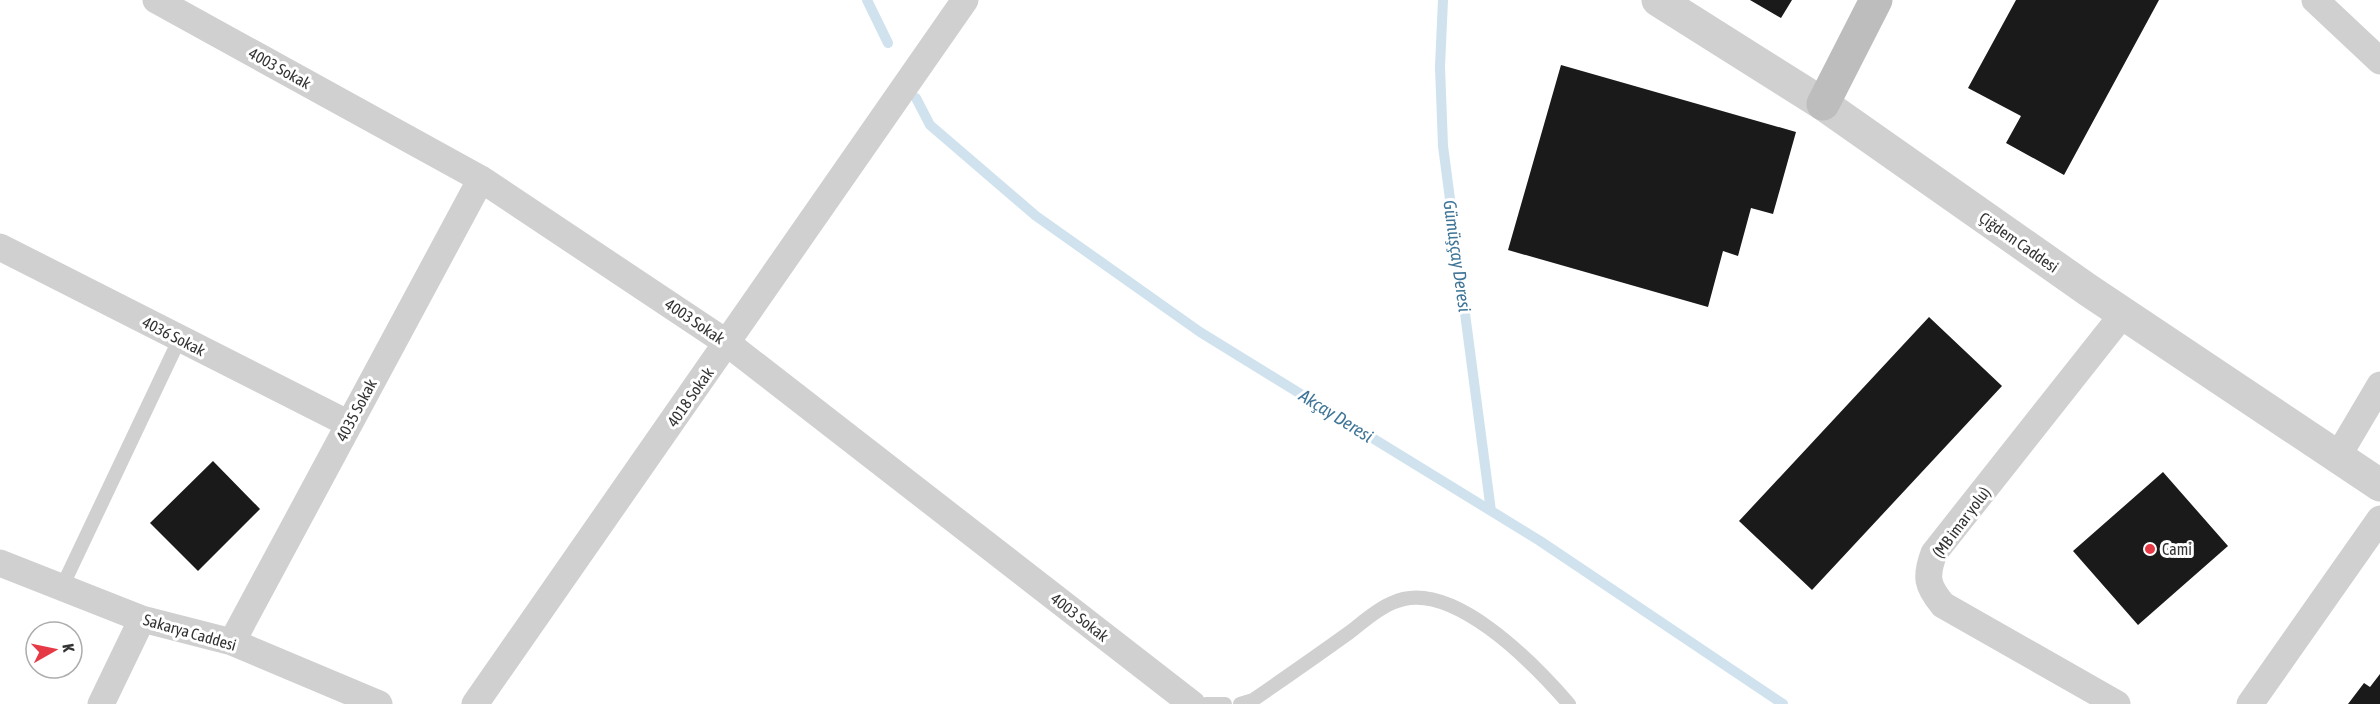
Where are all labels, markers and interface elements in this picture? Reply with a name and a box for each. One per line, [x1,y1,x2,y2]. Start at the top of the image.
street label: 4003 Sokak [246,44,314,92]
water label: Gümüşçay Deresi [1439,199,1476,313]
street label: Çiğdem Caddesi [1975,208,2062,277]
street label: 4003 Sokak [662,295,728,347]
street label: 4036 Sokak [140,313,208,359]
street label: 4018 Sokak [663,364,717,430]
street label: 4035 Sokak [332,376,380,444]
water label: Akçay Deresi [1295,384,1377,446]
street label: (MB imar yolu) [1929,483,1994,561]
place label: Cami [2162,540,2192,558]
marker: Cami [2143,542,2157,556]
street label: 4003 Sokak [1048,589,1112,645]
street label: Sakarya Caddesi [141,610,239,655]
north arrow [24,620,84,680]
text: K [59,642,78,653]

